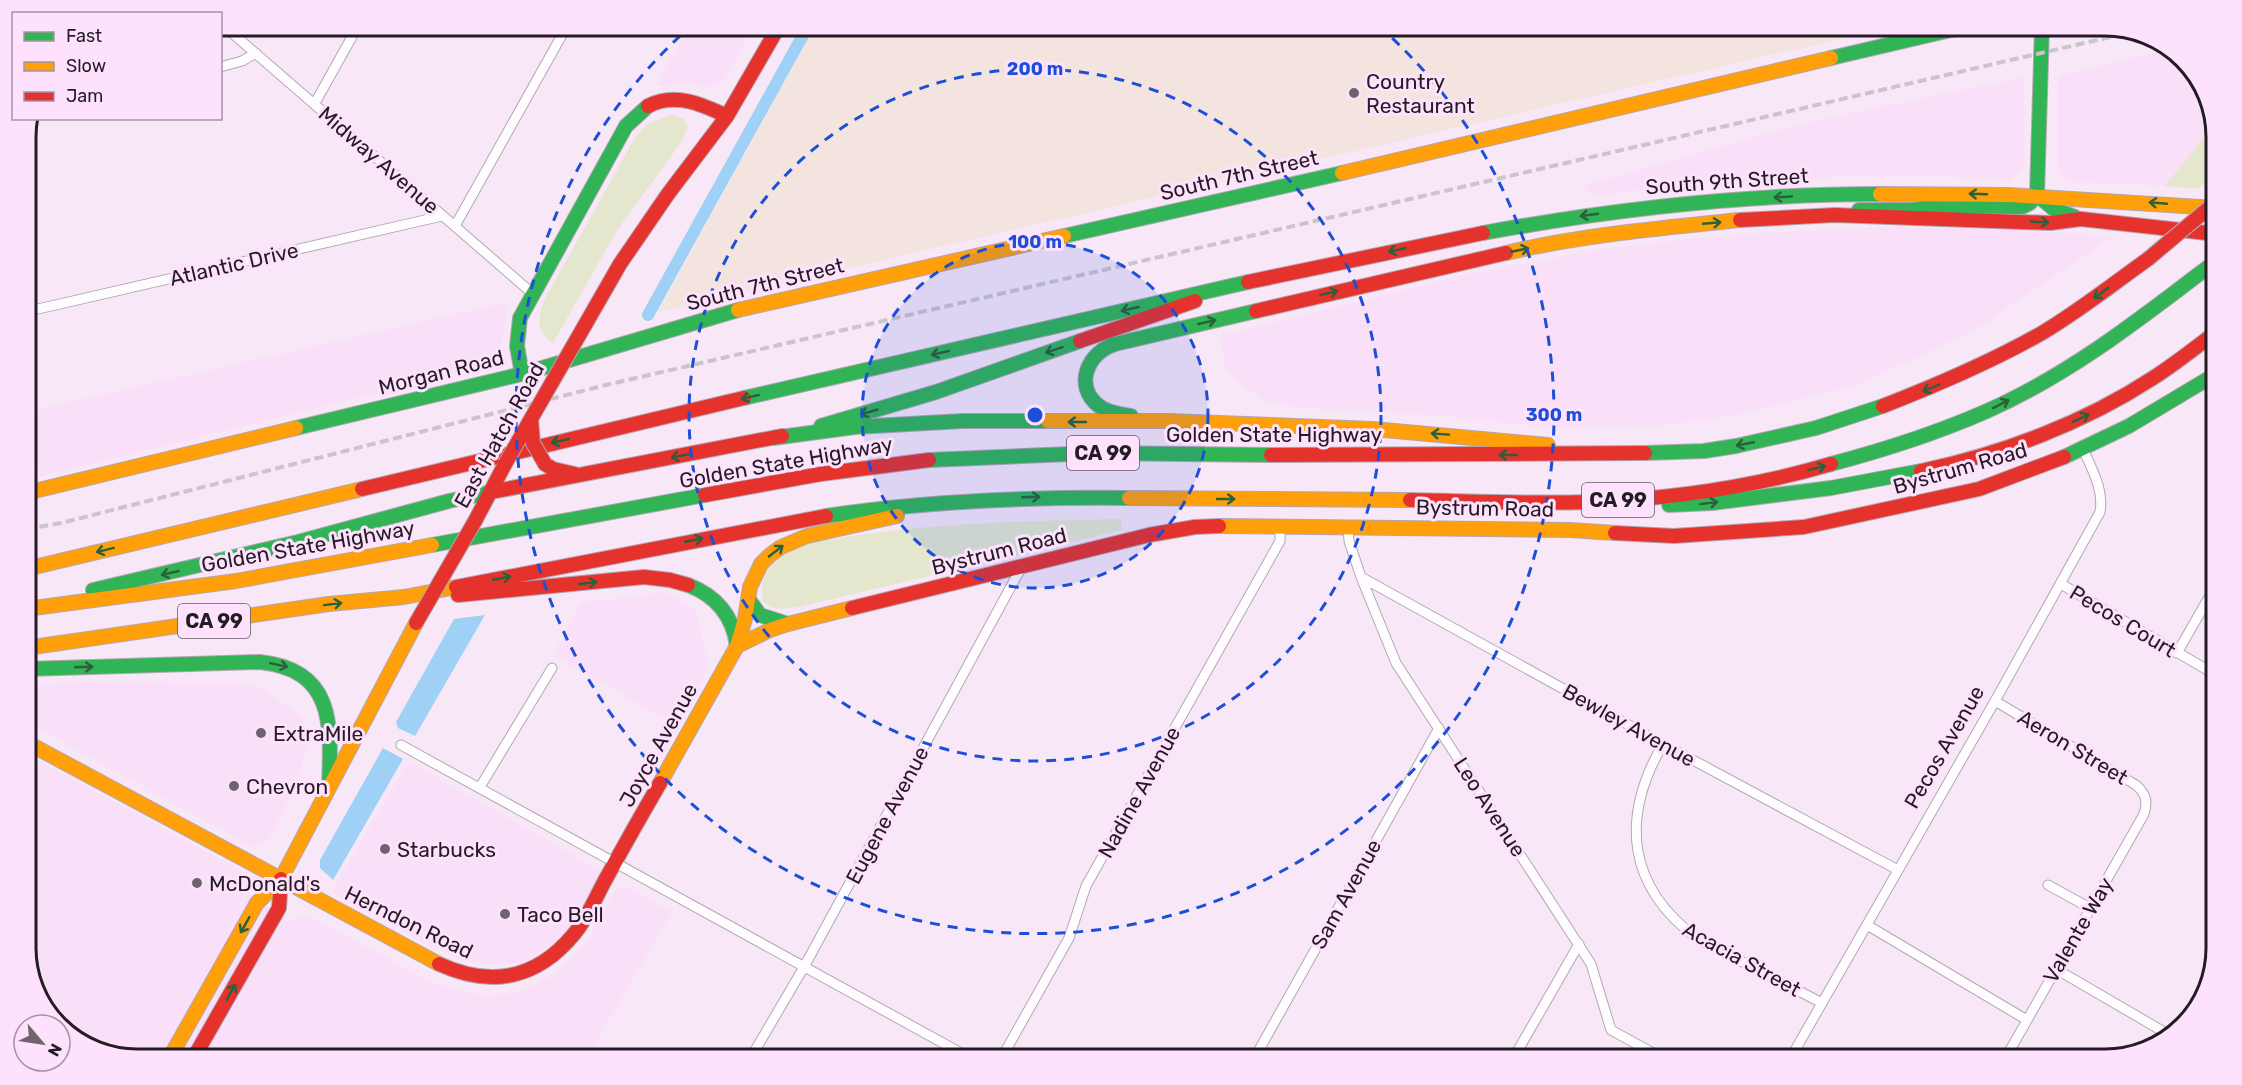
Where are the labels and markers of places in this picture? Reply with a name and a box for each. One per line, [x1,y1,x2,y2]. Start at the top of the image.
place label: Country Restaurant [1366,69,1475,118]
marker: Country Restaurant [1347,86,1361,100]
centre of rings [1025,405,1045,425]
place label: ExtraMile [273,721,363,746]
marker: ExtraMile [254,726,268,740]
place label: Chevron [246,774,328,799]
marker: Chevron [227,779,241,793]
place label: Starbucks [397,837,496,862]
marker: Starbucks [378,842,392,856]
place label: McDonald's [209,871,321,896]
marker: McDonald's [190,876,204,890]
place label: Taco Bell [517,902,604,927]
marker: Taco Bell [498,907,512,921]

